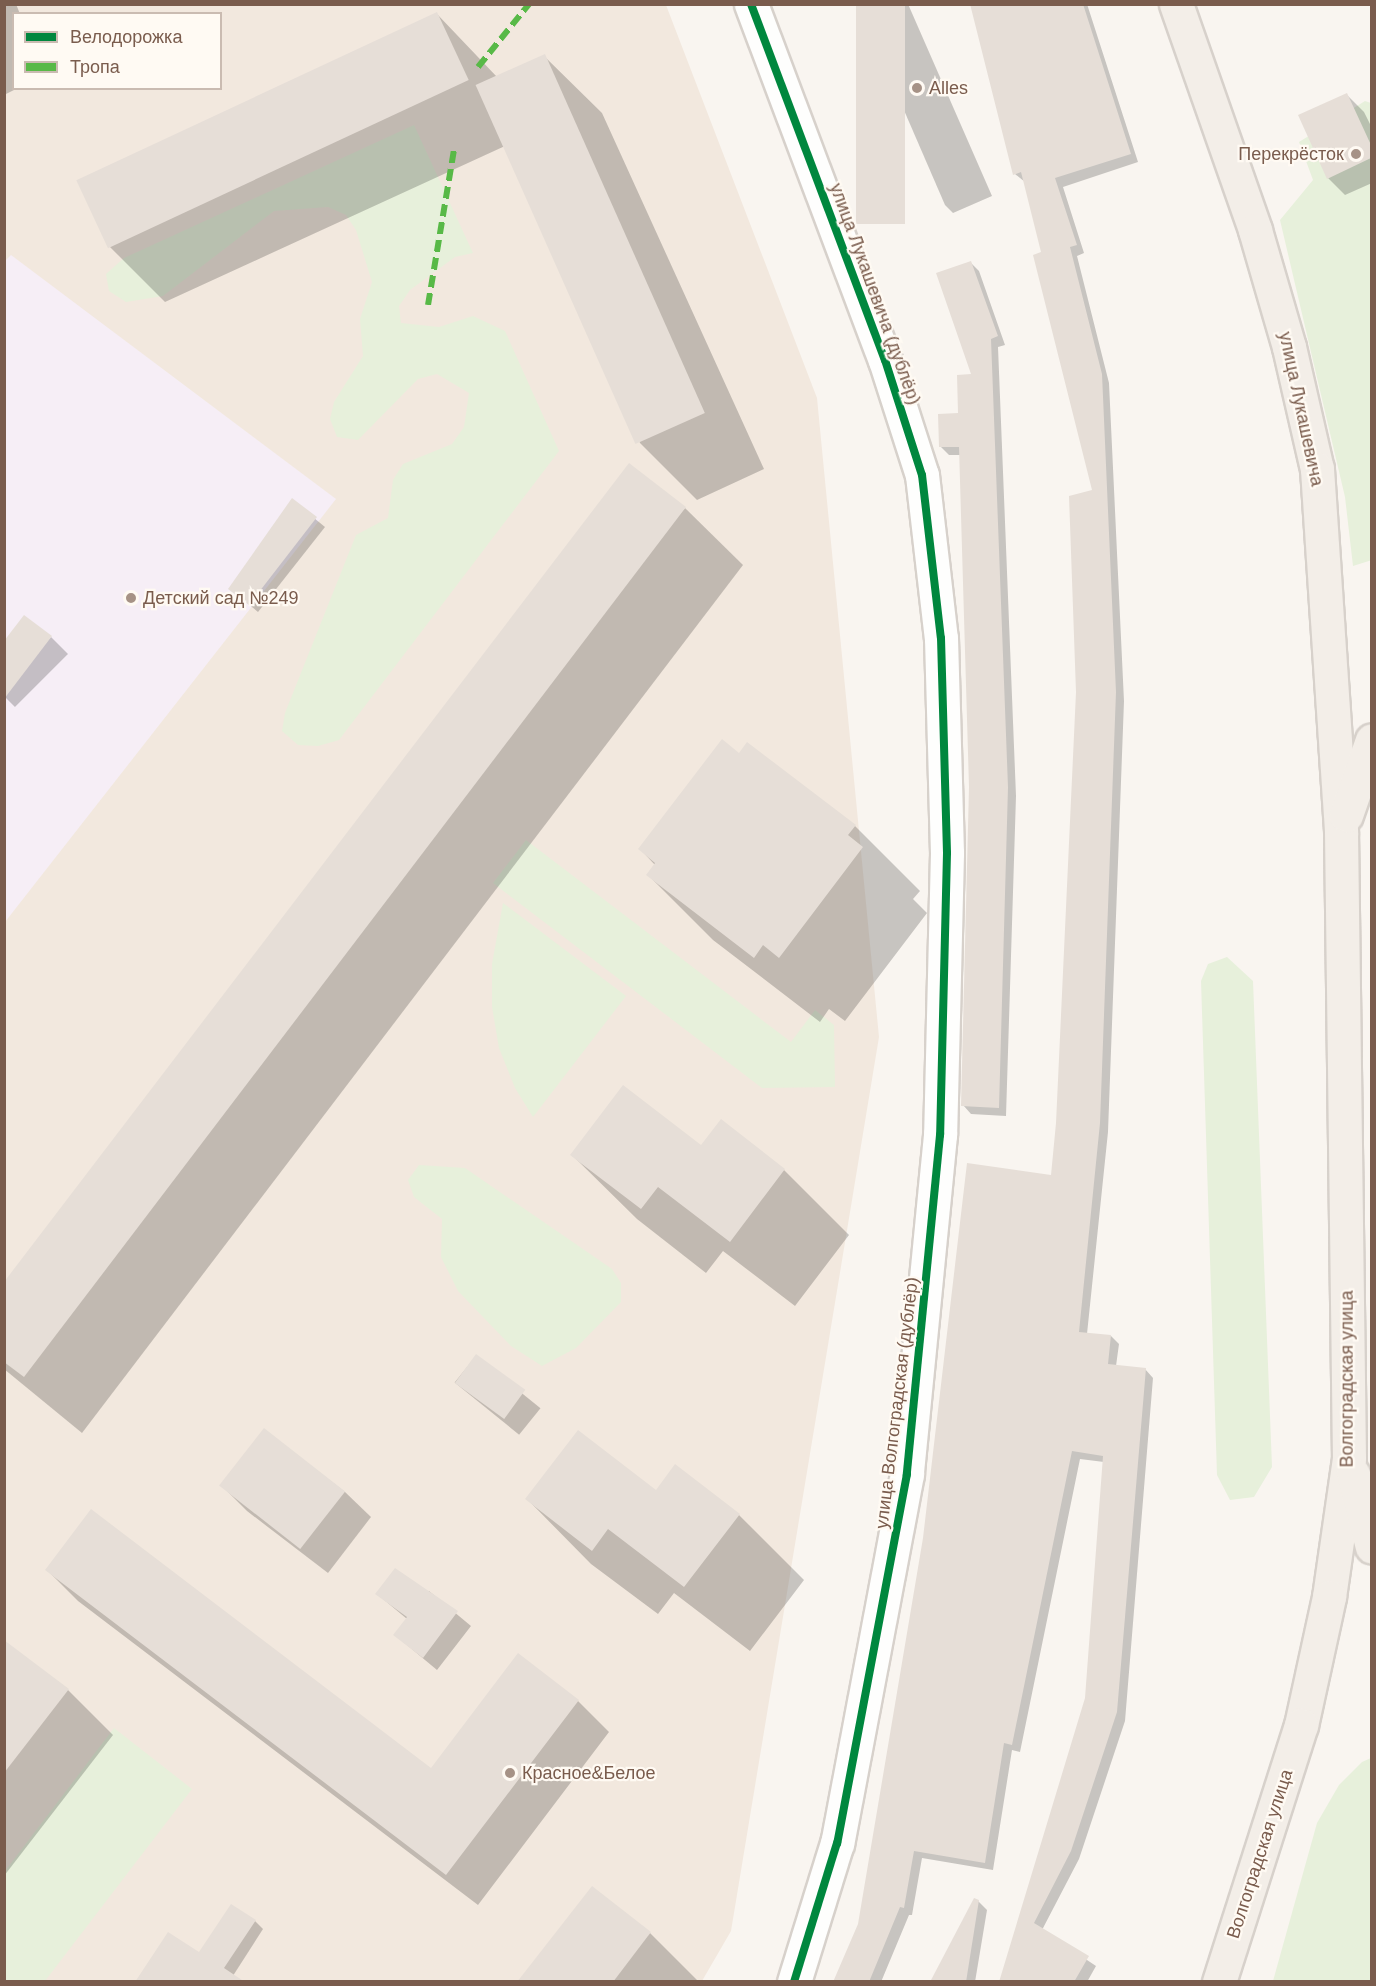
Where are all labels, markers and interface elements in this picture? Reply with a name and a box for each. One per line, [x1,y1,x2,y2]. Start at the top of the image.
legend [12,12,222,90]
text: Велодорожка [70,27,182,47]
text: Тропа [70,57,120,77]
place label: Alles [929,77,968,99]
marker: Alles [910,81,924,95]
place label: Перекрёсток [1238,143,1344,165]
marker: Перекрёсток [1349,147,1363,161]
street label: улица Лукашевича (дублёр) [825,180,925,408]
street label: улица Лукашевича [1274,330,1328,488]
place label: Детский сад №249 [143,587,298,609]
marker: Детский сад №249 [124,591,138,605]
street label: улица Волгоградская (дублёр) [871,1276,923,1530]
street label: Волгоградская улица [1336,1291,1358,1467]
place label: Красное&Белое [522,1762,655,1784]
marker: Красное&Белое [503,1766,517,1780]
street label: Волгоградская улица [1222,1767,1298,1941]

